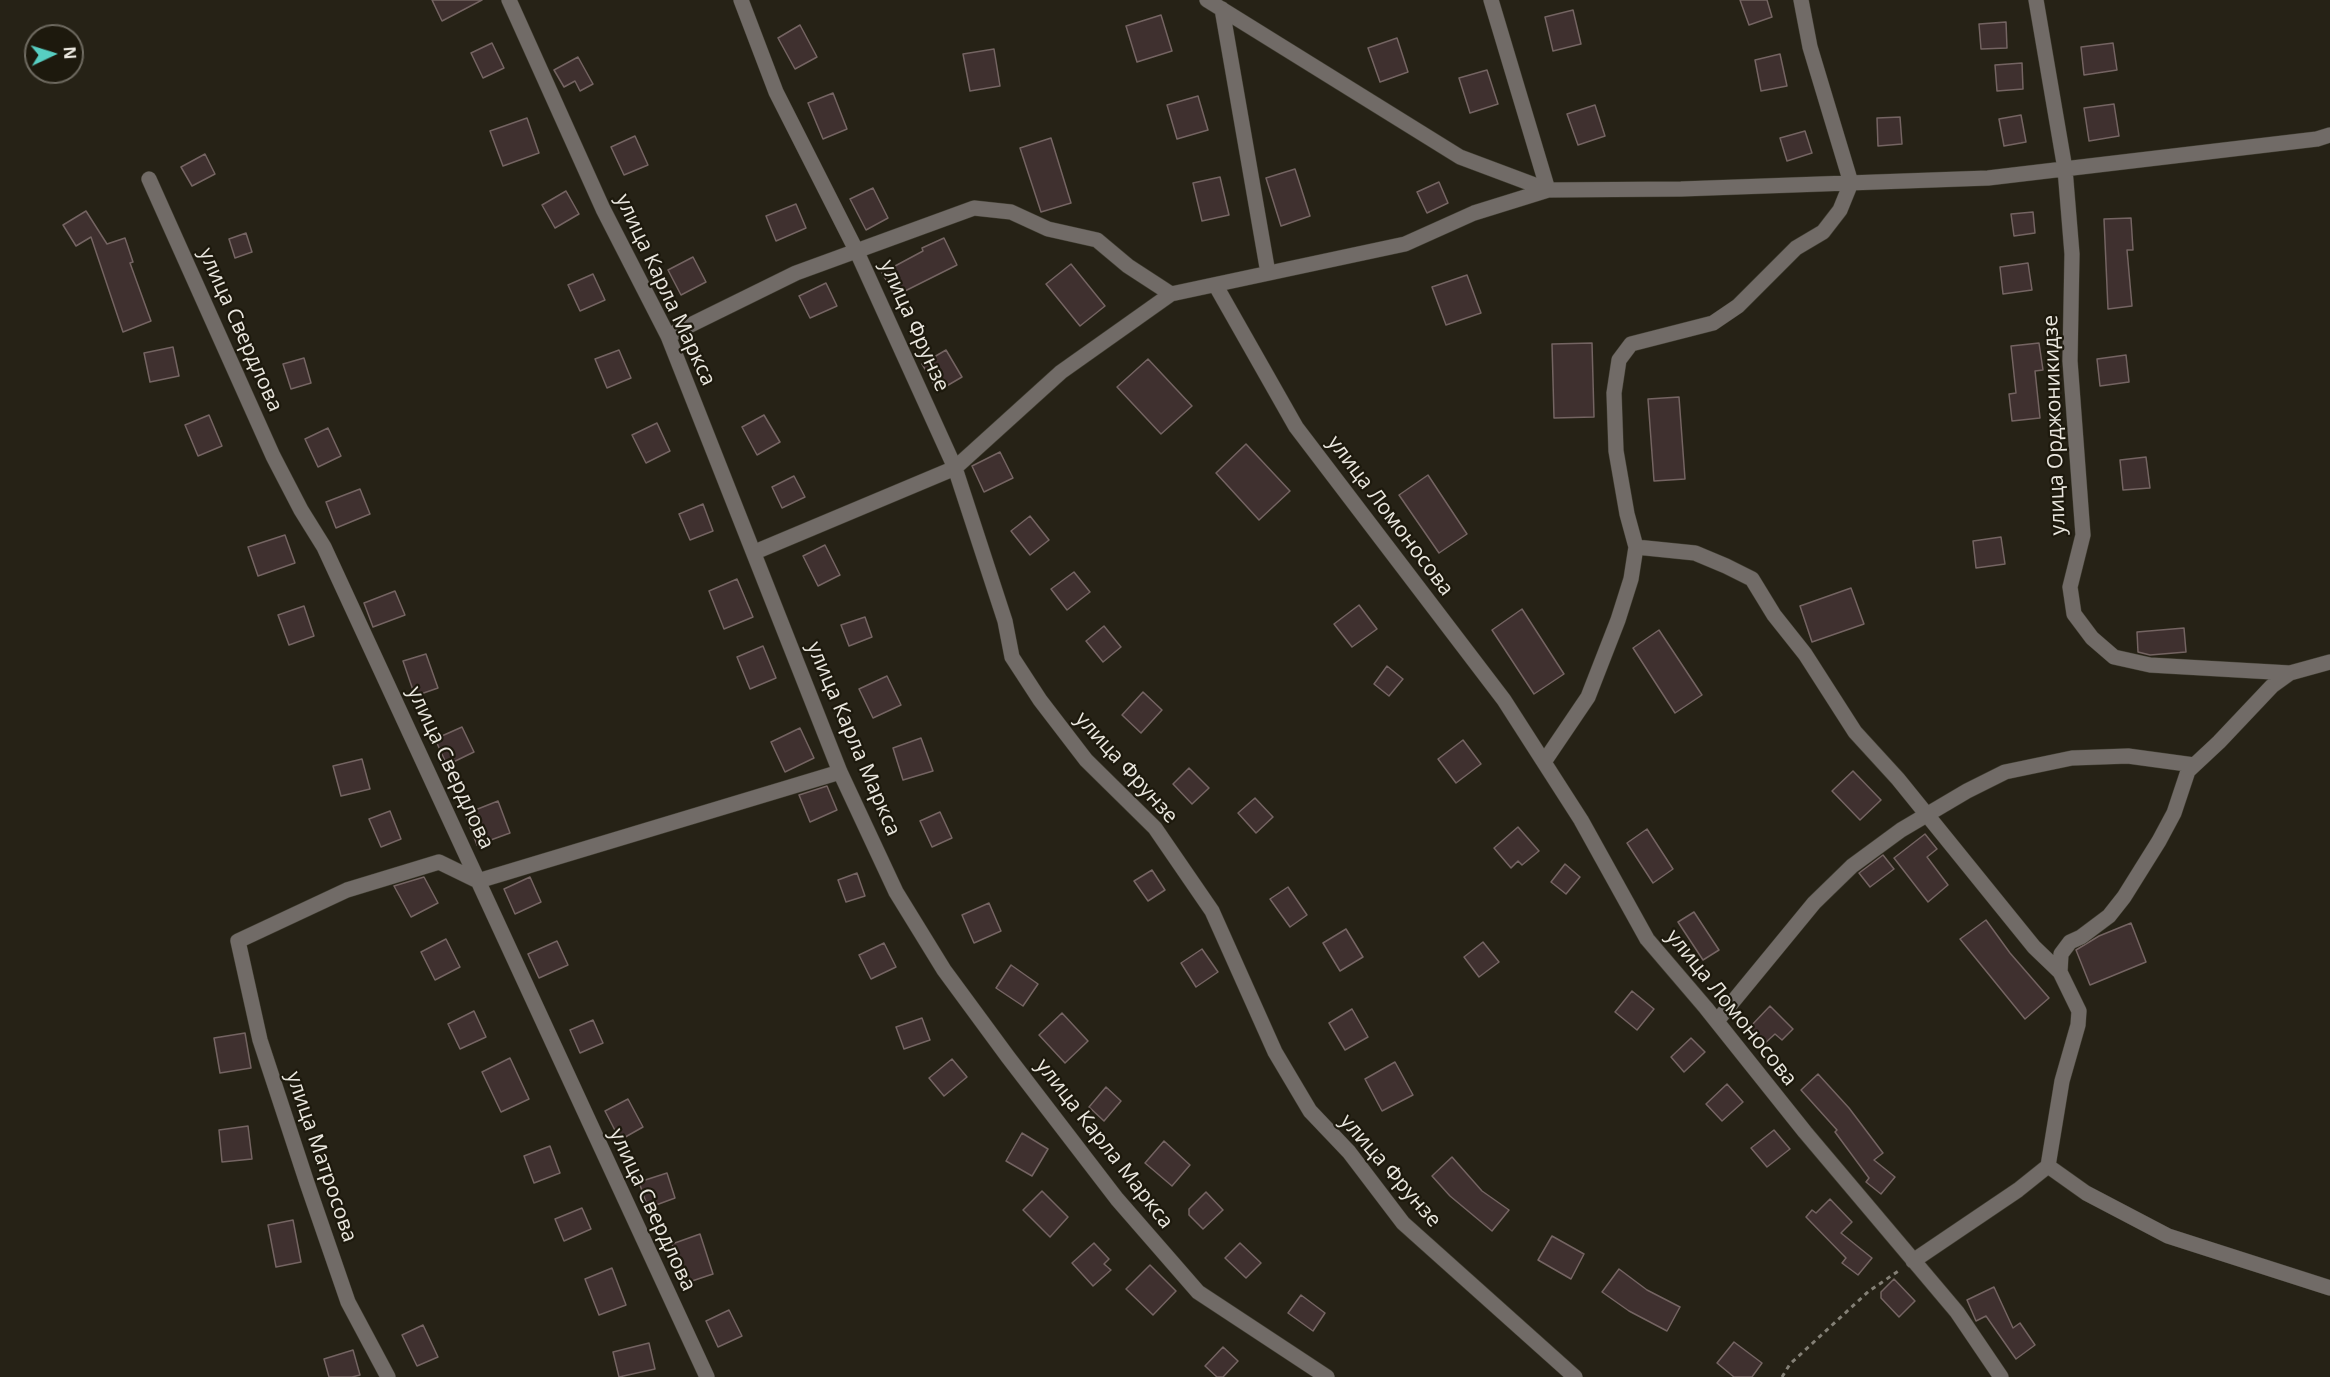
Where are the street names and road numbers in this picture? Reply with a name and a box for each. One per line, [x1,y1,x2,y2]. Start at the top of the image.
street label: улица Карла Маркса [610,190,720,390]
street label: улица Свердлова [193,244,287,416]
street label: улица Фрунзе [874,256,954,396]
street label: улица Орджоникидзе [2039,314,2071,536]
street label: улица Ломоносова [1322,431,1458,601]
street label: улица Карла Маркса [801,638,905,840]
street label: улица Свердлова [401,683,499,853]
street label: улица Фрунзе [1069,707,1183,829]
street label: улица Ломоносова [1660,925,1802,1091]
street label: улица Карла Маркса [1030,1054,1178,1234]
street label: улица Матросова [280,1069,362,1245]
street label: улица Фрунзе [1334,1109,1446,1233]
street label: улица Свердлова [603,1125,701,1295]

